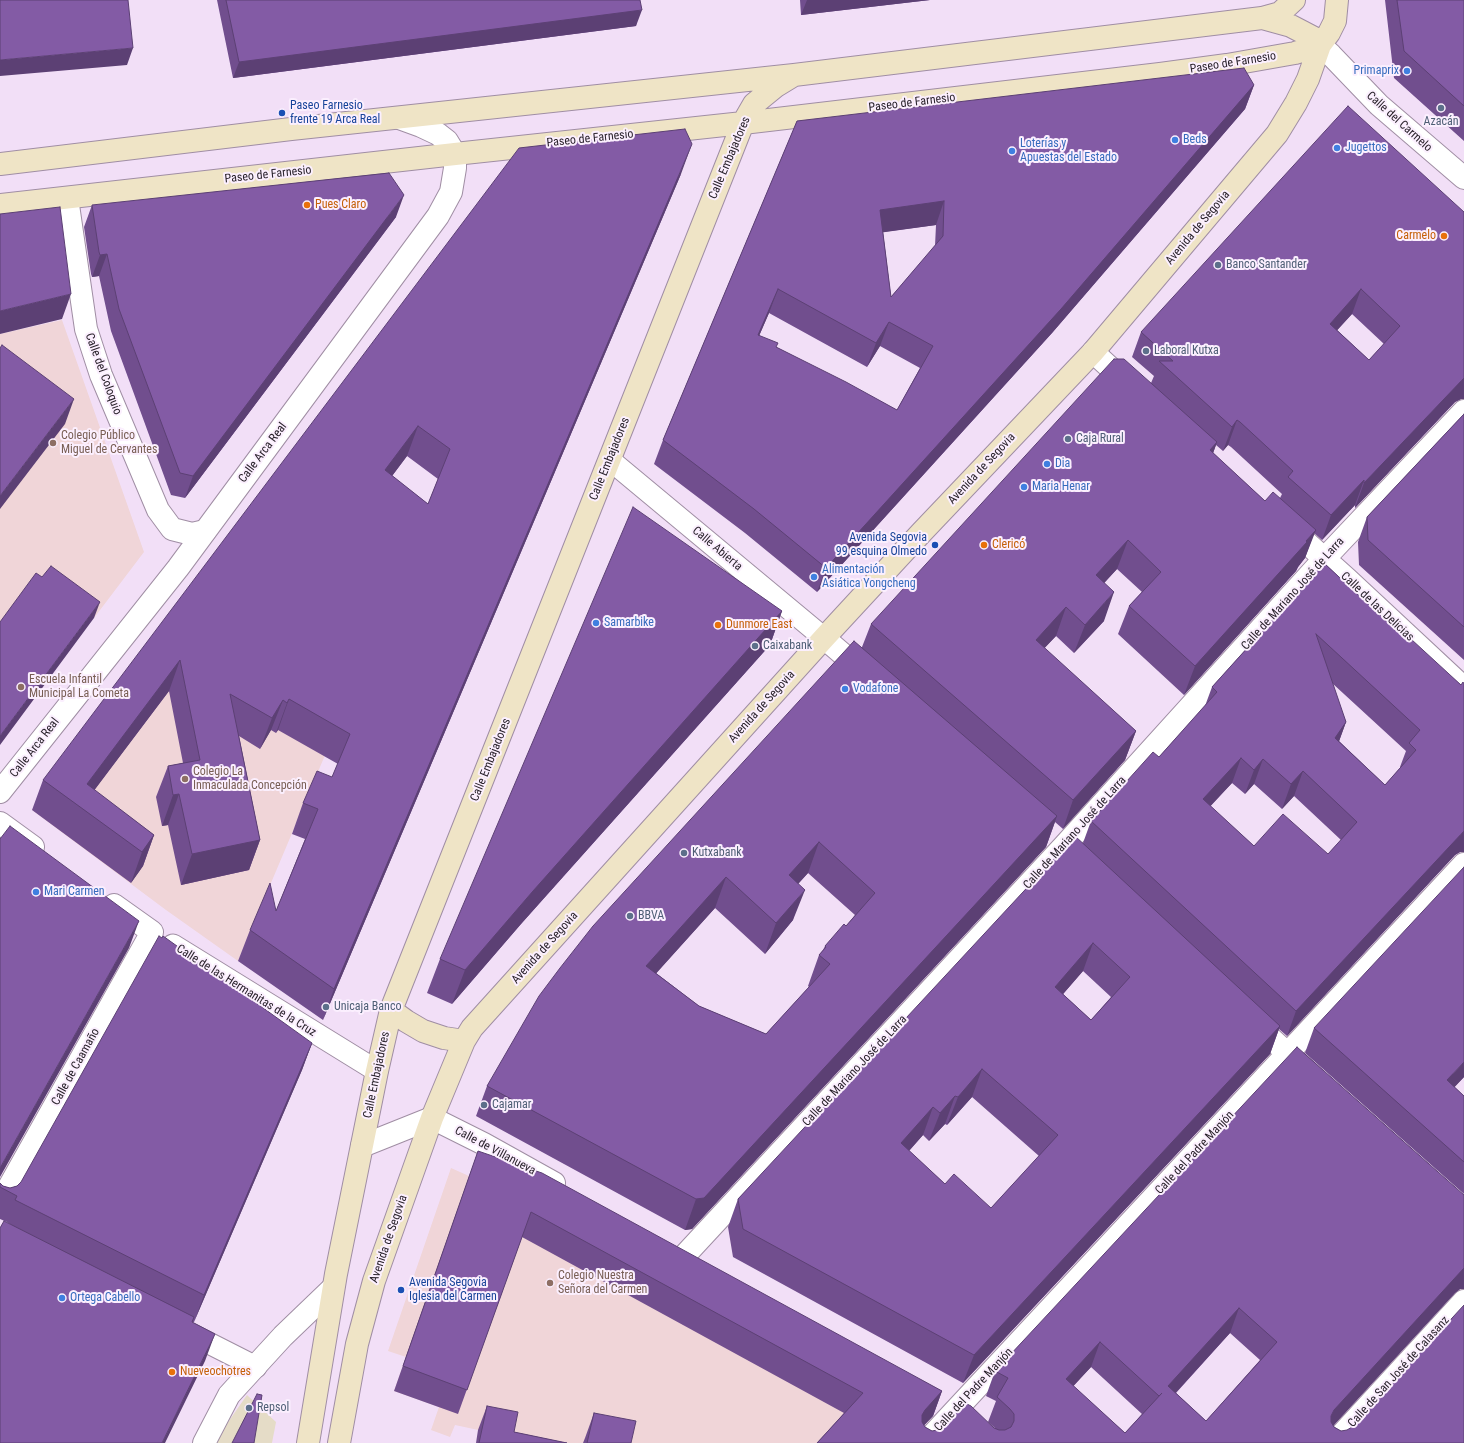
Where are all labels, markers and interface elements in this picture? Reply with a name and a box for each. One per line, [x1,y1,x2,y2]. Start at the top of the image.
street label: Paseo de Farnesio [1189,49,1277,77]
place label: Primaprix [1354,64,1399,78]
marker: Primaprix [1402,66,1412,76]
street label: Calle del Carmelo [1363,89,1435,155]
street label: Paseo de Farnesio [868,91,956,115]
place label: Paseo Farnesio frente 19 Arca Real [290,99,380,127]
marker: Azacán [1436,103,1446,113]
marker: Paseo Farnesio frente 19 Arca Real [277,108,287,118]
street label: Calle Embajadores [706,115,754,201]
place label: Azacán [1423,115,1459,129]
street label: Paseo de Farnesio [546,127,634,151]
place label: Beds [1183,133,1207,147]
marker: Beds [1170,135,1180,145]
place label: Loterías y Apuestas del Estado [1020,137,1117,165]
place label: Jugettos [1345,141,1387,155]
marker: Jugettos [1332,143,1342,153]
marker: Loterías y Apuestas del Estado [1007,146,1017,156]
street label: Paseo de Farnesio [224,163,312,187]
street label: Avenida de Segovia [1163,188,1233,268]
place label: Pues Claro [315,198,366,212]
marker: Pues Claro [302,200,312,210]
place label: Carmelo [1396,229,1436,243]
marker: Carmelo [1439,231,1449,241]
place label: Banco Santander [1226,258,1307,272]
marker: Banco Santander [1213,260,1223,270]
street label: Calle del Coloquio [82,331,124,417]
place label: Laboral Kutxa [1154,344,1219,358]
marker: Laboral Kutxa [1141,346,1151,356]
street label: Calle Embajadores [587,415,633,503]
street label: Calle Arca Real [236,420,290,486]
place label: Colegio Público Miguel de Cervantes [61,429,157,457]
street label: Avenida de Segovia [945,430,1019,508]
place label: Caja Rural [1076,432,1124,446]
marker: Caja Rural [1063,434,1073,444]
marker: Colegio Público Miguel de Cervantes [48,438,58,448]
place label: Dia [1055,457,1070,471]
marker: Dia [1042,459,1052,469]
place label: Maria Henar [1032,480,1090,494]
marker: Maria Henar [1019,482,1029,492]
street label: Calle Abierta [689,524,745,574]
place label: Avenida Segovia 99 esquina Olmedo [836,531,927,559]
street label: Calle de Mariano José de Larra [1239,535,1347,653]
place label: Clericó [992,538,1025,552]
marker: Avenida Segovia 99 esquina Olmedo [930,540,940,550]
marker: Clericó [979,540,989,550]
place label: Alimentación Asiática Yongcheng [822,563,916,591]
street label: Calle de las Delicias [1337,569,1417,645]
marker: Alimentación Asiática Yongcheng [809,572,819,582]
place label: Samarbike [604,616,654,630]
marker: Samarbike [591,618,601,628]
place label: Dunmore East [726,618,792,632]
marker: Dunmore East [713,620,723,630]
place label: Caixabank [763,639,812,653]
marker: Caixabank [750,641,760,651]
street label: Avenida de Segovia [726,668,798,746]
place label: Escuela Infantil Municipal La Cometa [29,673,129,701]
marker: Escuela Infantil Municipal La Cometa [16,682,26,692]
place label: Vodafone [853,682,898,696]
marker: Vodafone [840,684,850,694]
street label: Calle Arca Real [7,715,63,781]
street label: Calle Embajadores [468,716,514,804]
place label: Colegio La Inmaculada Concepción [193,765,307,793]
marker: Colegio La Inmaculada Concepción [180,774,190,784]
street label: Calle de Mariano José de Larra [1021,774,1129,892]
place label: Kutxabank [692,846,742,860]
marker: Kutxabank [679,848,689,858]
place label: Mari Carmen [44,885,105,899]
marker: Mari Carmen [31,887,41,897]
street label: Avenida de Segovia [509,909,581,987]
place label: BBVA [638,909,664,923]
marker: BBVA [625,911,635,921]
street label: Calle de las Hermanitas de la Cruz [173,942,319,1040]
place label: Unicaja Banco [334,1000,401,1014]
marker: Unicaja Banco [321,1002,331,1012]
street label: Calle de Mariano José de Larra [800,1012,910,1130]
street label: Calle de Caamaño [49,1026,103,1108]
street label: Calle Embajadores [361,1030,393,1120]
place label: Cajamar [492,1098,531,1112]
marker: Cajamar [479,1100,489,1110]
street label: Calle del Padre Manjón [1153,1108,1237,1198]
street label: Calle de Villanueva [452,1124,538,1178]
street label: Avenida de Segovia [367,1193,411,1285]
place label: Colegio Nuestra Señora del Carmen [558,1269,647,1297]
place label: Avenida Segovia Iglesia del Carmen [409,1276,497,1304]
marker: Colegio Nuestra Señora del Carmen [545,1278,555,1288]
marker: Avenida Segovia Iglesia del Carmen [396,1285,406,1295]
place label: Ortega Cabello [70,1291,140,1305]
marker: Ortega Cabello [57,1293,67,1303]
street label: Calle de San José de Calasanz [1345,1313,1453,1431]
street label: Calle del Padre Manjón [932,1345,1016,1435]
place label: Nueveochotres [180,1365,251,1379]
marker: Nueveochotres [167,1367,177,1377]
place label: Repsol [257,1401,289,1415]
marker: Repsol [244,1403,254,1413]

